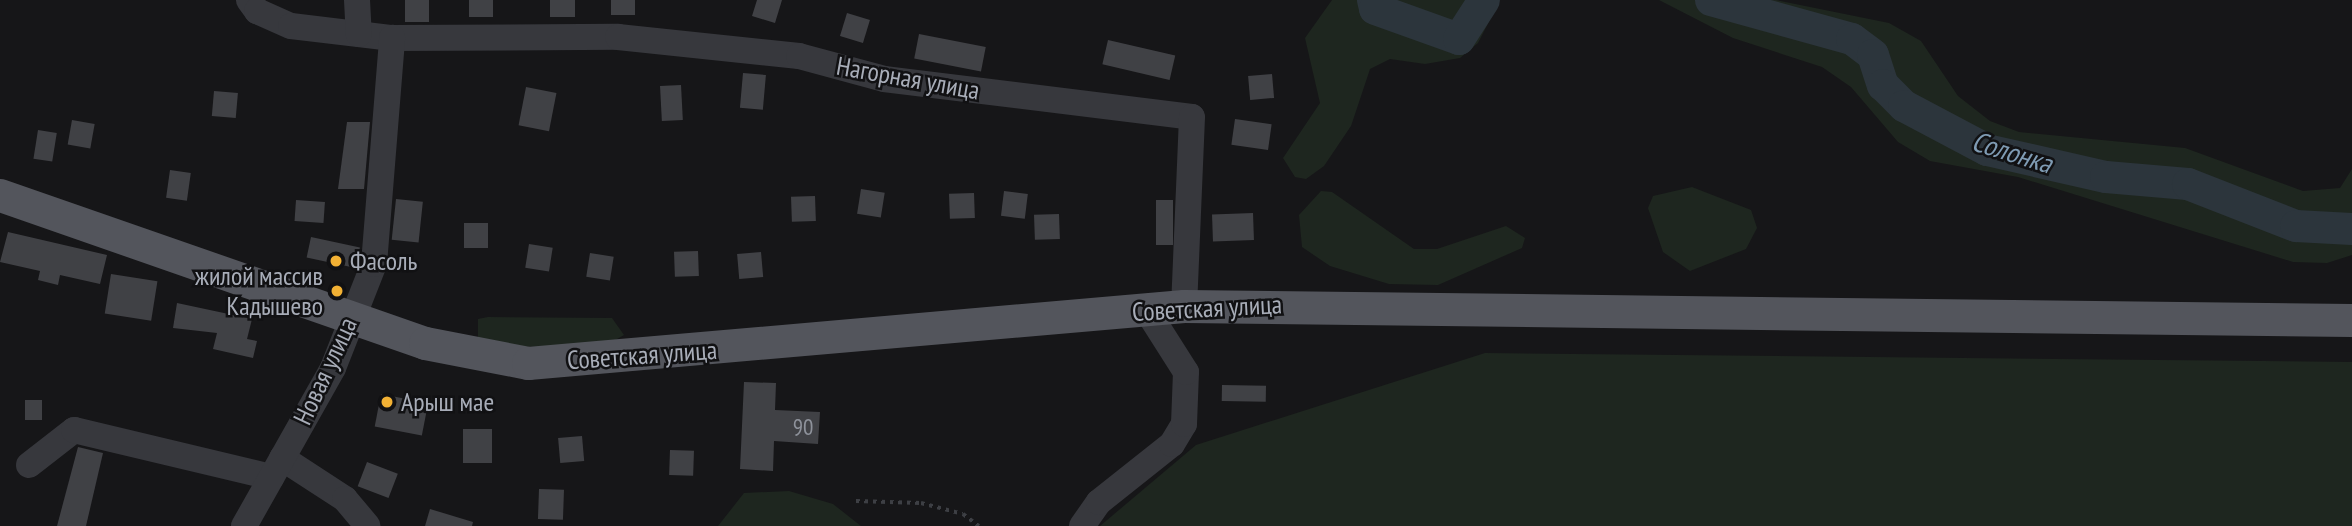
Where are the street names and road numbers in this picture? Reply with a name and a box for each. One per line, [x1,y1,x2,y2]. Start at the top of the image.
street label: Нагорная улица [834,50,982,106]
street label: Советская улица [1131,288,1283,328]
street label: Новая улица [287,312,363,430]
street label: Советская улица [566,334,718,376]

